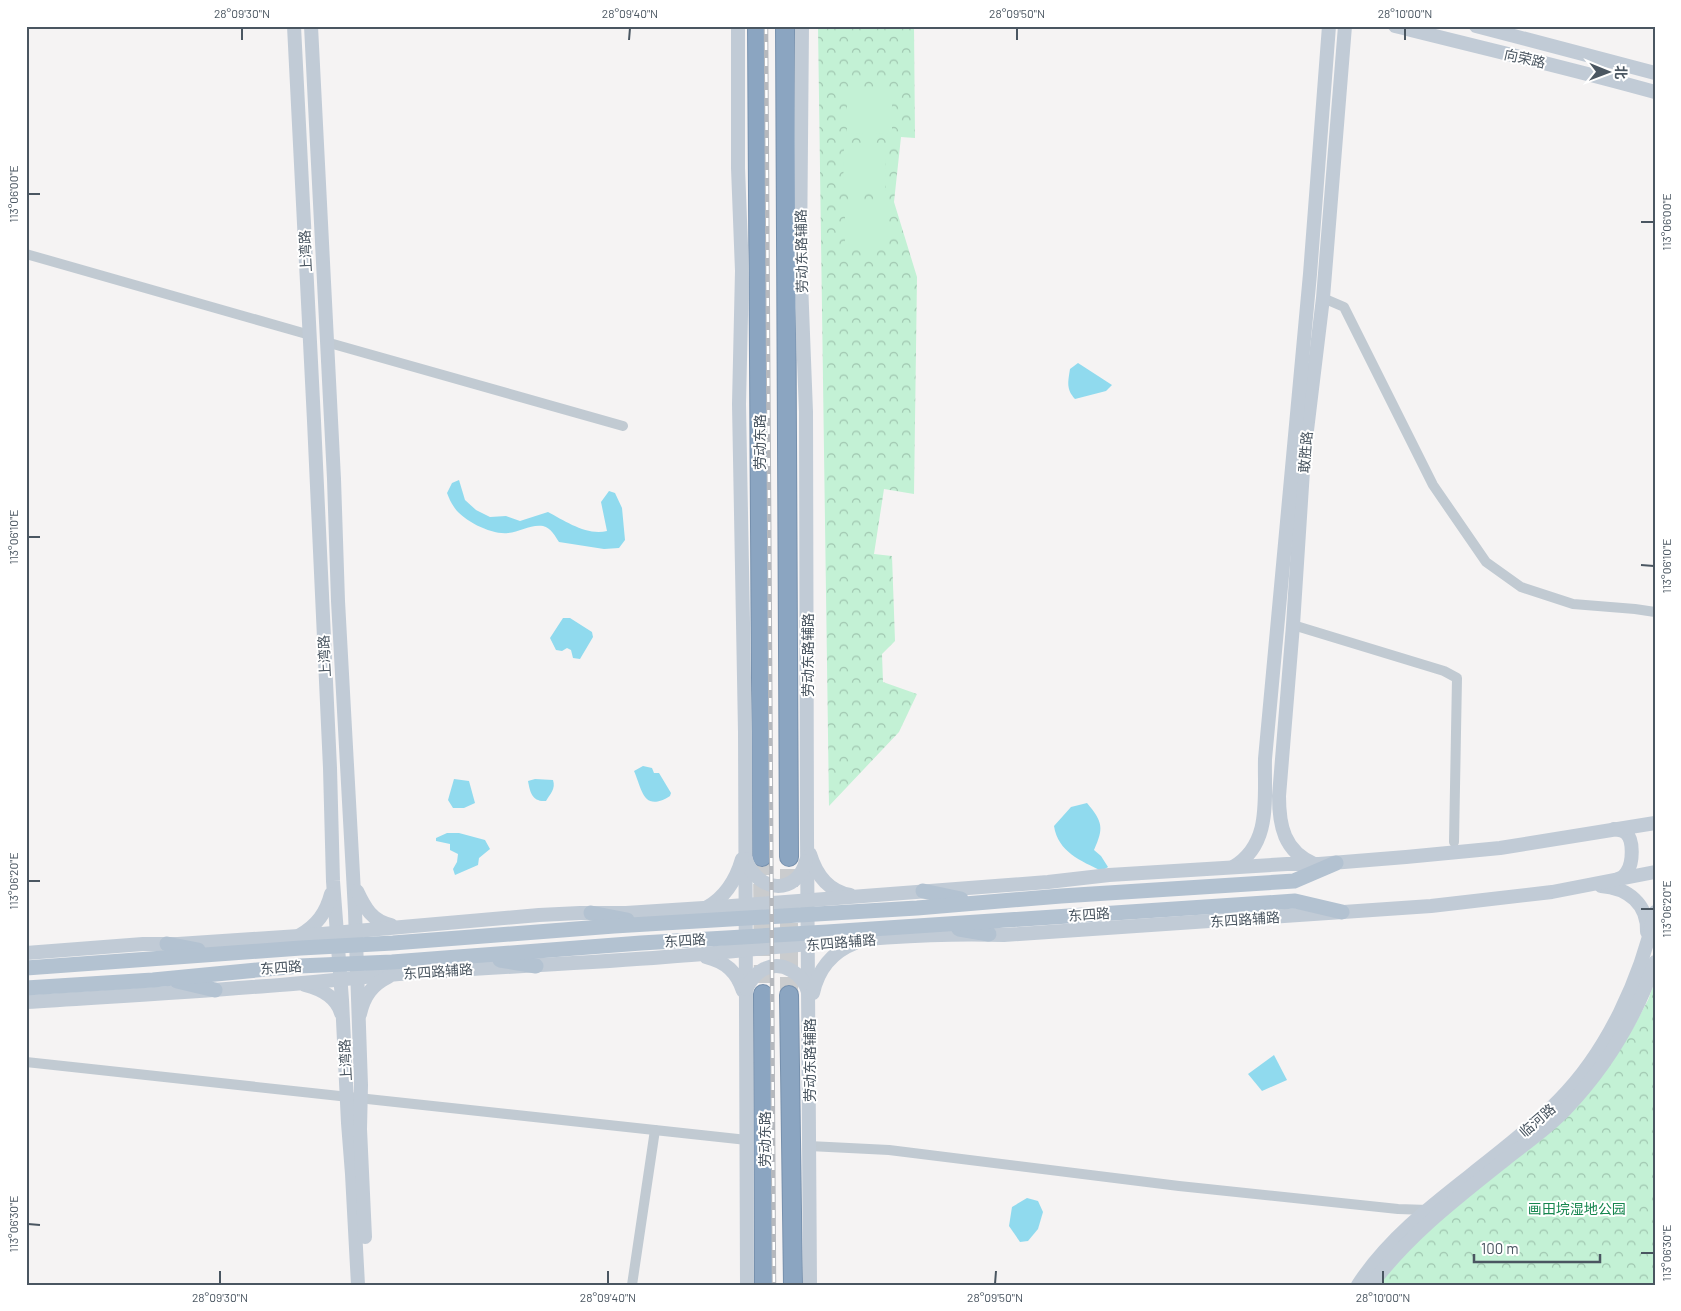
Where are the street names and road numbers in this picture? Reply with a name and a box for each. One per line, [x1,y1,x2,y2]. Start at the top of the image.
street label: 向荣路 [1503,45,1547,71]
street label: 劳动东路辅路 [792,209,810,293]
street label: 上湾路 [295,230,315,272]
street label: 劳动东路 [751,414,768,470]
street label: 敢胜路 [1295,430,1315,474]
street label: 劳动东路辅路 [799,613,816,697]
street label: 上湾路 [314,635,334,677]
street label: 东四路 [1067,904,1111,924]
street label: 东四路辅路 [1209,908,1281,930]
street label: 东四路 [663,930,707,950]
street label: 东四路辅路 [805,930,877,954]
street label: 东四路 [259,957,303,977]
street label: 东四路辅路 [402,960,474,982]
street label: 劳动东路辅路 [801,1018,818,1102]
street label: 上湾路 [335,1039,355,1081]
street label: 临河路 [1516,1100,1558,1140]
street label: 劳动东路 [756,1111,773,1167]

